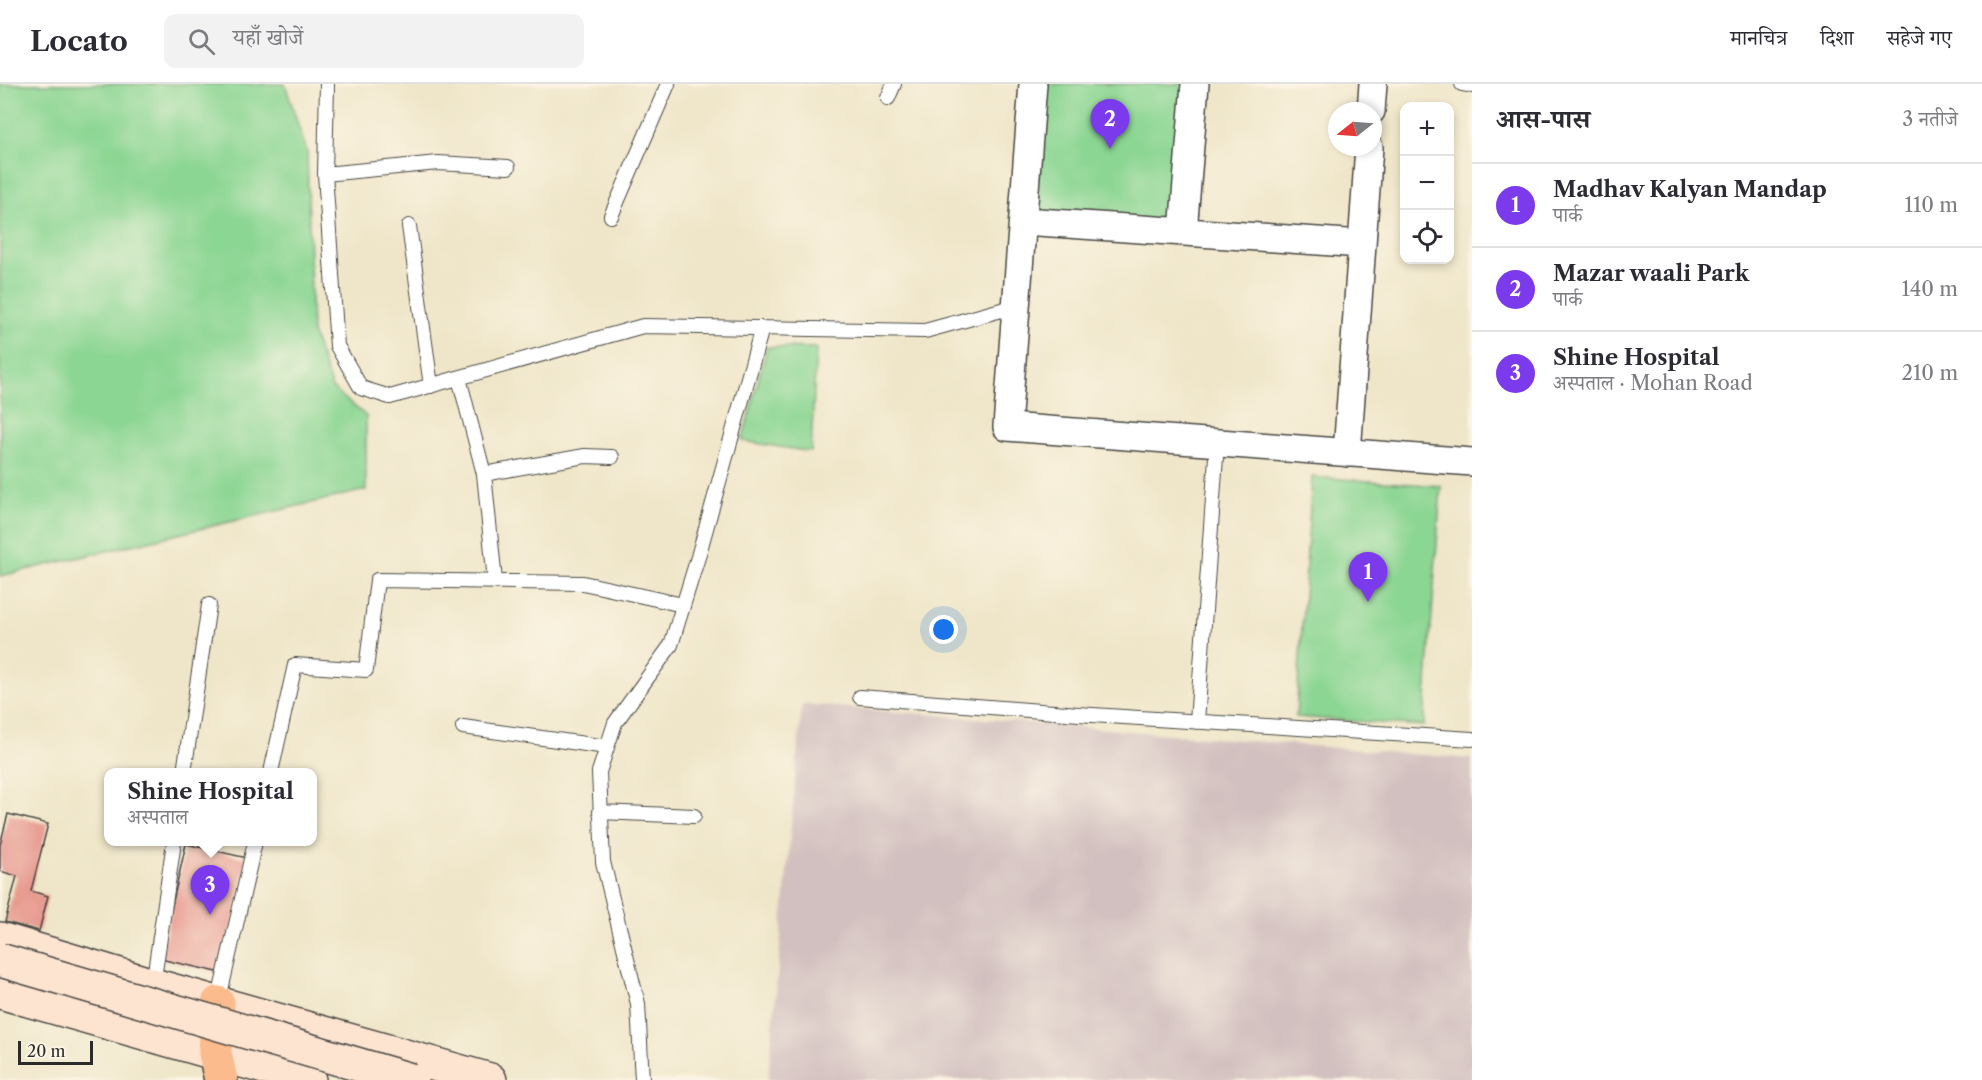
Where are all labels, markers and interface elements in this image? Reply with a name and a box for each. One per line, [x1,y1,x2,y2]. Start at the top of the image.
search box [164,14,584,68]
text: Locato [30,24,128,58]
text: यहाँ खोजें [233,24,303,51]
icon: search [185,25,218,58]
text: मानचित्र [1730,25,1787,50]
text: दिशा [1820,25,1854,50]
text: सहेजे गए [1887,25,1952,50]
pin: 2 [1090,100,1130,149]
north arrow [1328,102,1382,156]
map controls [1400,102,1454,264]
button: + [1400,102,1454,156]
text: आस-पास [1496,103,1590,135]
text: 3 नतीजे [1902,107,1958,131]
button: − [1400,156,1454,210]
text: Madhav Kalyan Mandap [1553,176,1827,203]
text: 1 [1511,193,1520,217]
text: 110 m [1905,193,1958,217]
text: पार्क [1553,203,1582,227]
button: locate [1400,210,1454,264]
text: Mazar waali Park [1553,260,1749,287]
text: 2 [1510,277,1521,301]
text: 140 m [1901,277,1958,301]
text: पार्क [1553,287,1582,311]
text: Shine Hospital [1553,344,1719,371]
text: 3 [1510,361,1521,385]
text: 210 m [1901,361,1958,385]
text: अस्पताल · Mohan Road [1553,371,1753,395]
pin: 1 [1348,552,1388,602]
your location [929,615,958,644]
popup [104,768,317,846]
text: Shine Hospital [127,778,294,805]
text: अस्पताल [127,805,188,829]
pin: 3 [190,866,230,915]
scale bar [18,1038,93,1066]
text: 20 m [27,1041,66,1061]

